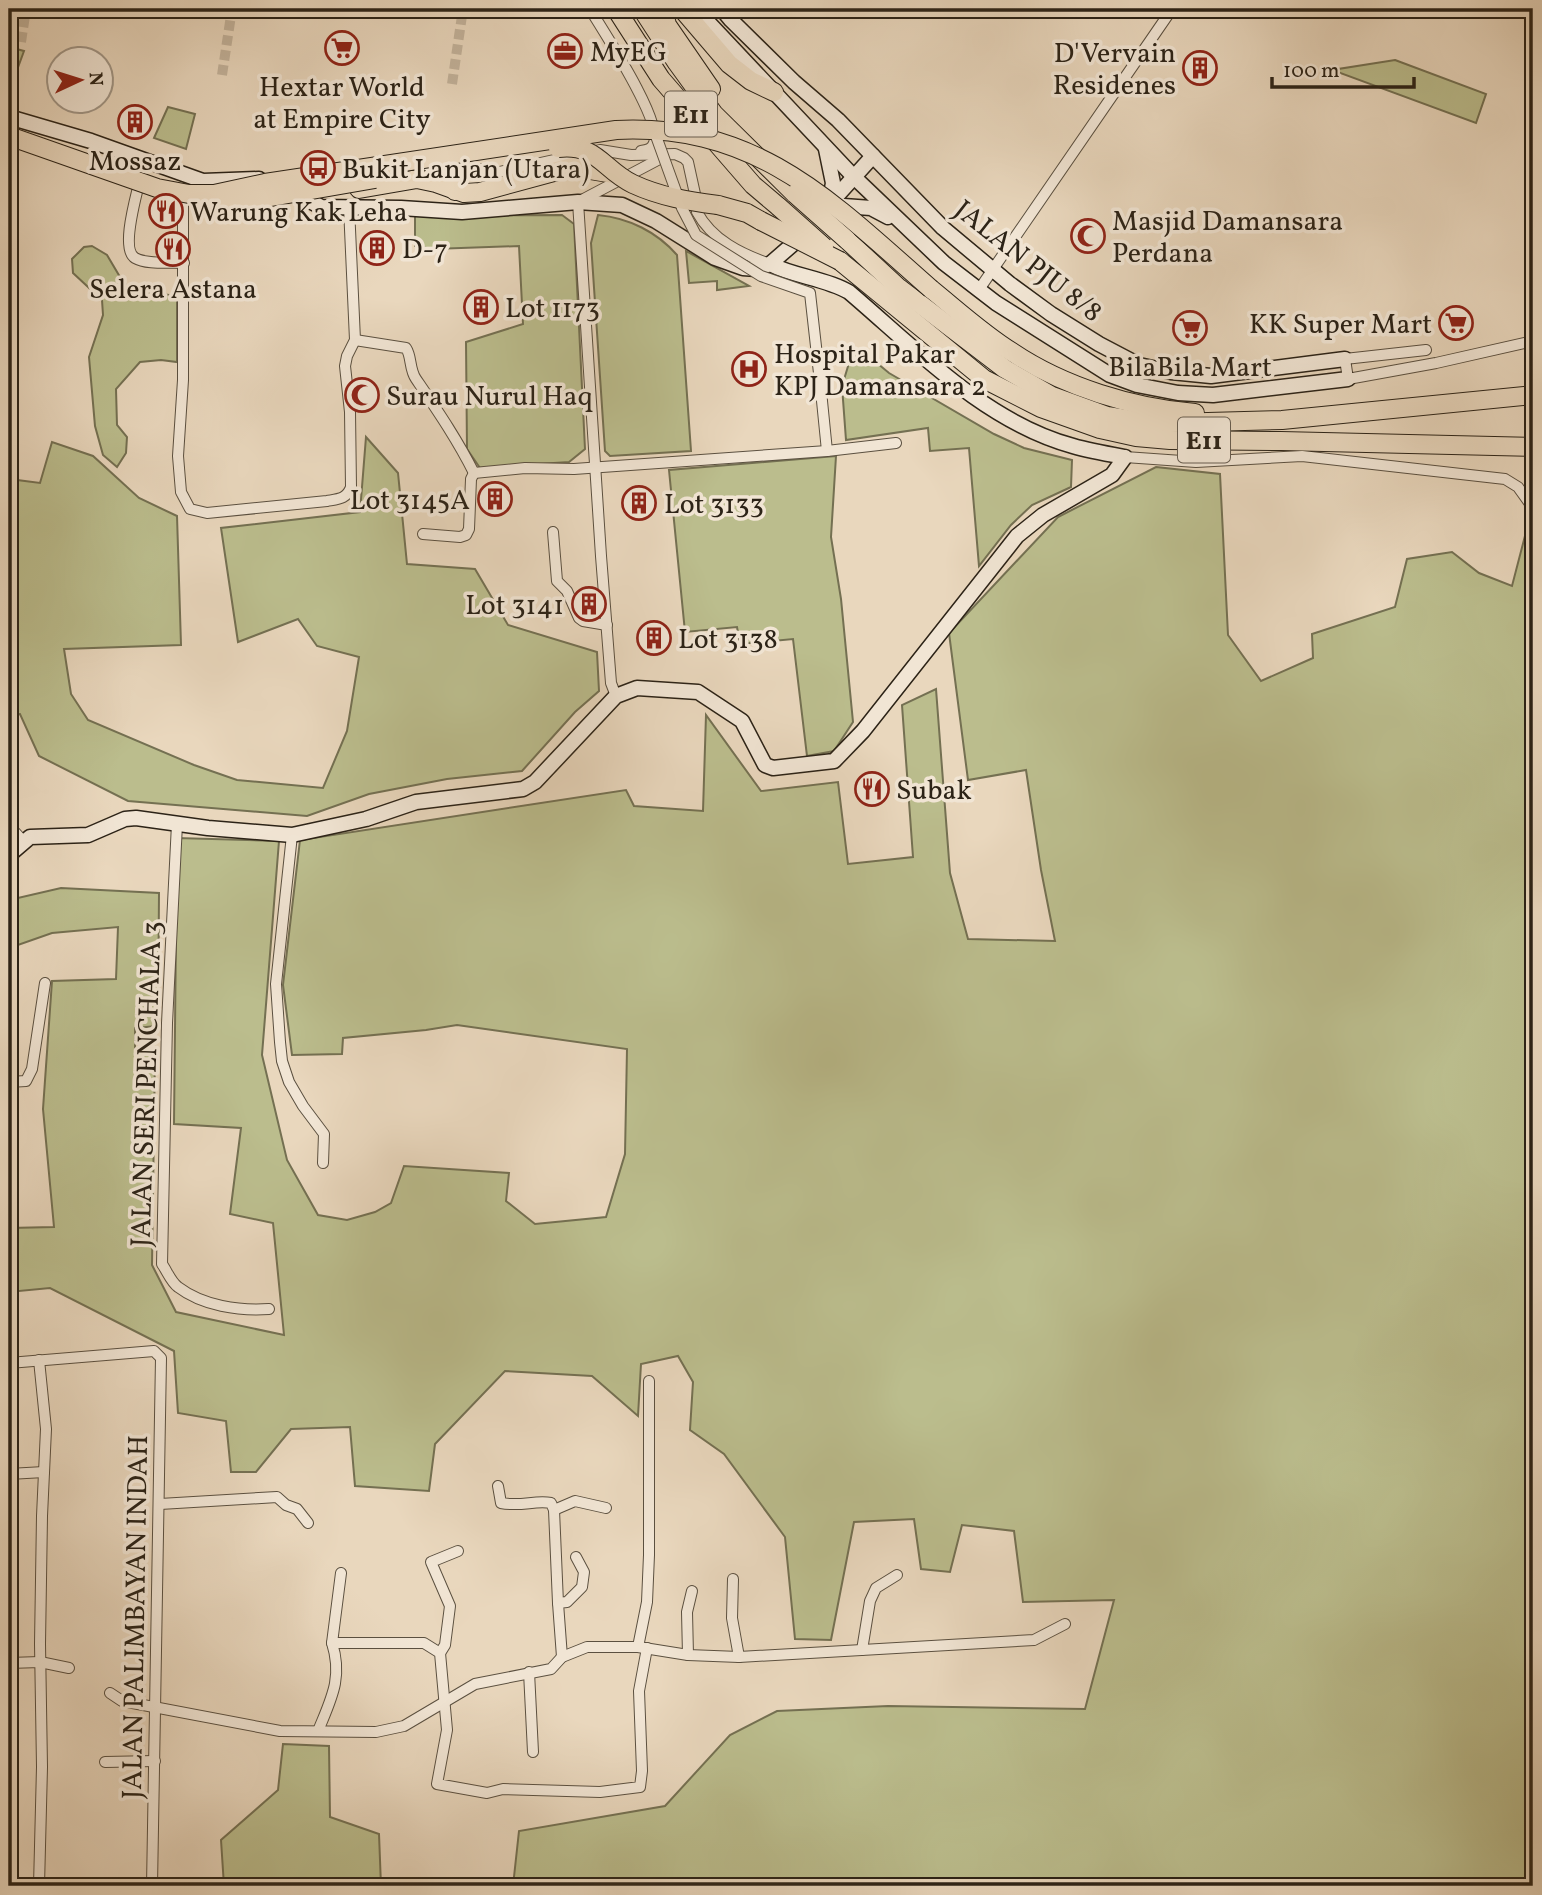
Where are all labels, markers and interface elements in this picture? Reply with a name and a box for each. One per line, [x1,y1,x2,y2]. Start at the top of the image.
supermarket icon: Hextar World at Empire City [323,29,361,67]
office icon: MyEG [546,32,584,70]
place label: MyEG [590,34,667,73]
place label: D'Vervain Residenes [1053,35,1176,106]
north arrow [46,46,116,116]
scale bar [1272,46,1414,90]
building icon: D'Vervain Residenes [1181,49,1219,87]
text: 100 m [1283,57,1340,86]
place label: Hextar World at Empire City [253,69,431,140]
text: N [82,71,108,87]
road number: E11 [665,91,717,136]
building icon: Mossaz [116,103,154,141]
place label: Mossaz [89,143,181,182]
bus stop icon: Bukit Lanjan (Utara) [299,149,337,187]
place label: Bukit Lanjan (Utara) [342,151,590,190]
restaurant icon: Warung Kak Leha [147,192,185,230]
street label: JALAN PJU 8/8 [945,192,1110,332]
place label: Warung Kak Leha [190,194,408,233]
place label: Masjid Damansara Perdana [1112,203,1343,274]
mosque icon: Masjid Damansara Perdana [1069,217,1107,255]
building icon: D-7 [358,229,396,267]
restaurant icon: Selera Astana [154,230,192,268]
place label: D-7 [402,231,448,270]
place label: Selera Astana [89,271,257,310]
building icon: Lot 1173 [462,288,500,326]
place label: Lot 1173 [505,290,600,329]
supermarket icon: KK Super Mart [1437,304,1475,342]
place label: KK Super Mart [1249,306,1432,345]
supermarket icon: BilaBila Mart [1171,309,1209,347]
place label: Hospital Pakar KPJ Damansara 2 [774,336,986,407]
place label: BilaBila Mart [1108,349,1272,388]
hospital icon: Hospital Pakar KPJ Damansara 2 [730,350,768,388]
mosque icon: Surau Nurul Haq [343,376,381,414]
place label: Surau Nurul Haq [386,378,593,417]
road number: E11 [1178,418,1230,462]
building icon: Lot 3145A [476,480,514,518]
place label: Lot 3145A [350,482,470,521]
building icon: Lot 3133 [620,484,658,522]
place label: Lot 3133 [664,486,764,525]
building icon: Lot 3141 [570,585,608,623]
place label: Lot 3141 [465,587,564,626]
building icon: Lot 3138 [635,619,673,657]
place label: Lot 3138 [678,621,778,660]
restaurant icon: Subak [853,770,891,808]
place label: Subak [896,772,972,811]
street label: JALAN SERI PENCHALA 3 [122,921,173,1248]
street label: JALAN PALIMBAYAN INDAH [114,1435,159,1799]

